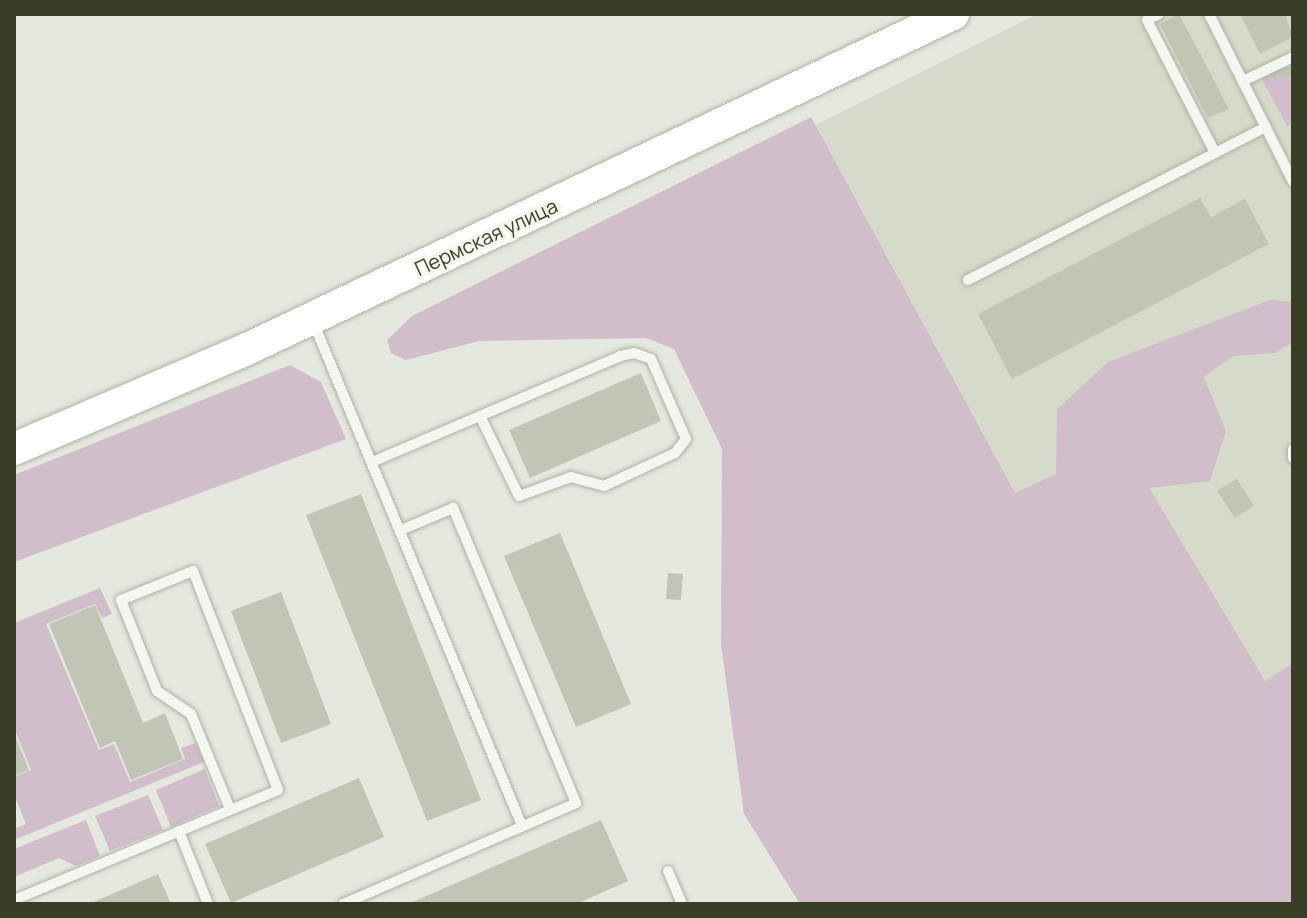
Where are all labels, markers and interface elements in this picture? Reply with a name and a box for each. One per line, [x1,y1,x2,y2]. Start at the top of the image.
street label: Пермская улица [411,193,561,281]

